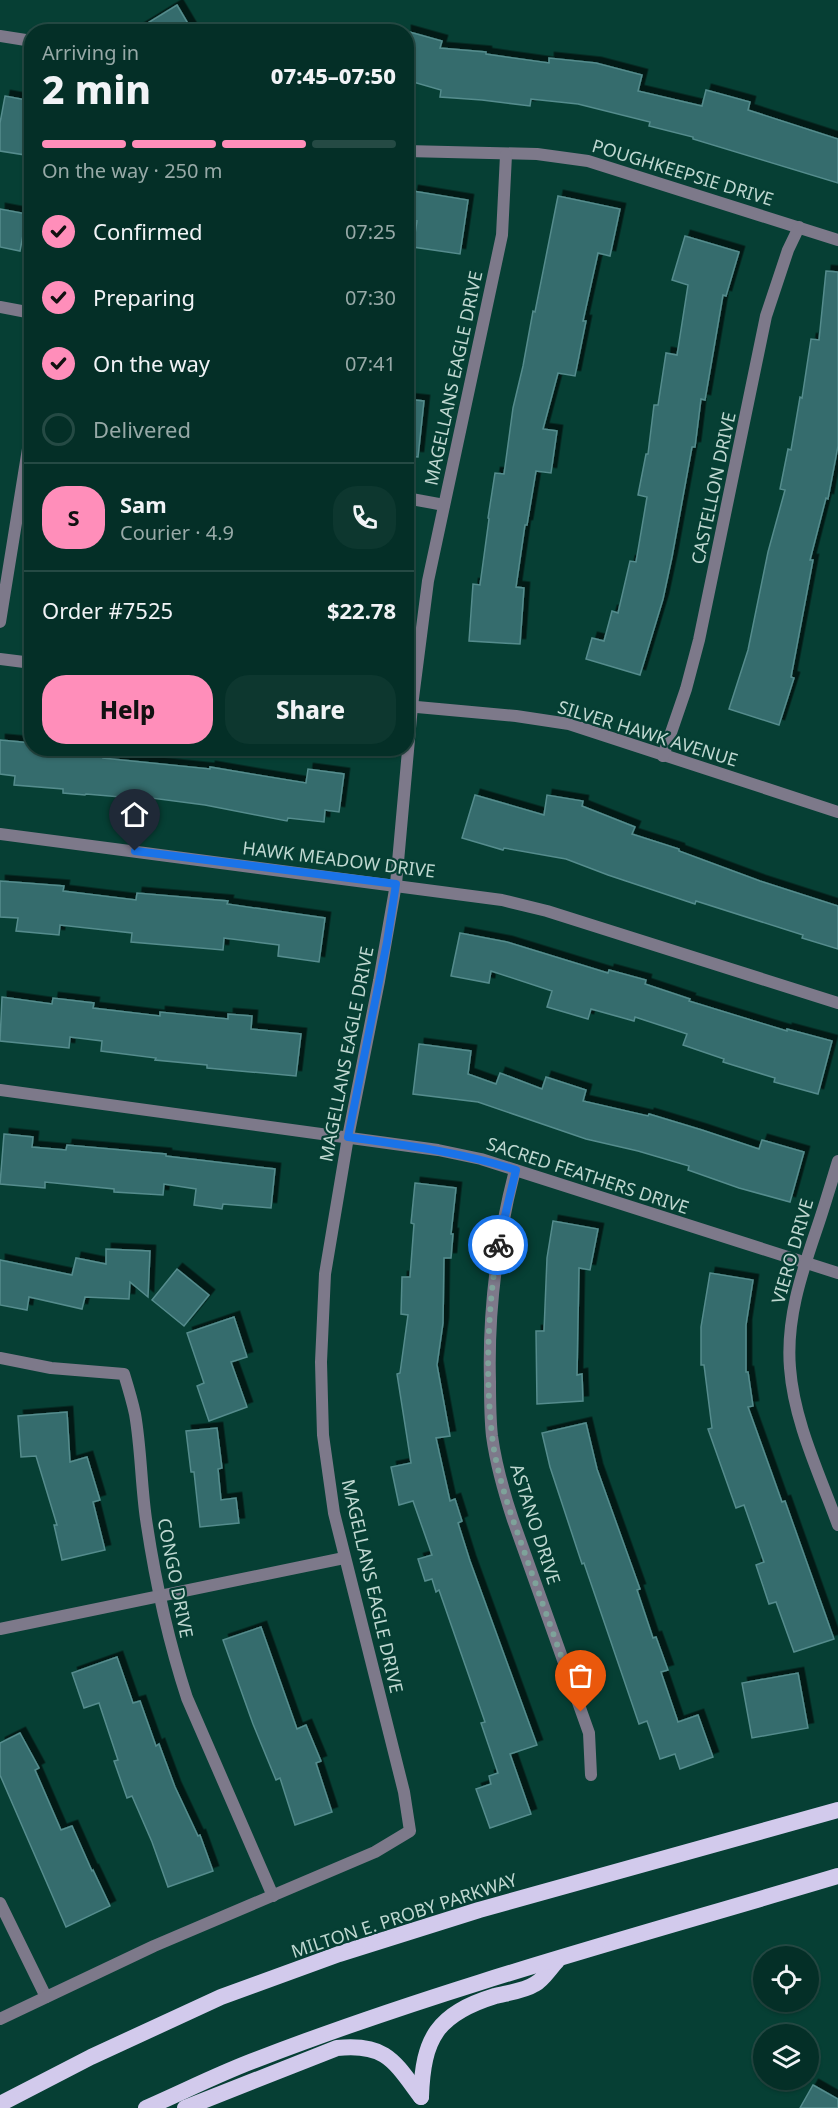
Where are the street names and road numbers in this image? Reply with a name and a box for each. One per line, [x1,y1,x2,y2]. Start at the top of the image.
street label: POUGHKEEPSIE DRIVE [589,133,777,211]
street label: MAGELLANS EAGLE DRIVE [419,268,487,488]
street label: CASTELLON DRIVE [685,410,741,566]
street label: SILVER HAWK AVENUE [555,694,741,772]
street label: HAWK MEADOW DRIVE [241,835,437,883]
street label: MAGELLANS EAGLE DRIVE [313,944,379,1164]
street label: SACRED FEATHERS DRIVE [484,1131,692,1219]
street label: VIERO DRIVE [766,1196,818,1306]
street label: ASTANO DRIVE [505,1461,567,1587]
street label: MAGELLANS EAGLE DRIVE [337,1477,409,1695]
street label: CONGO DRIVE [153,1516,199,1640]
street label: MILTON E. PROBY PARKWAY [288,1867,521,1963]

